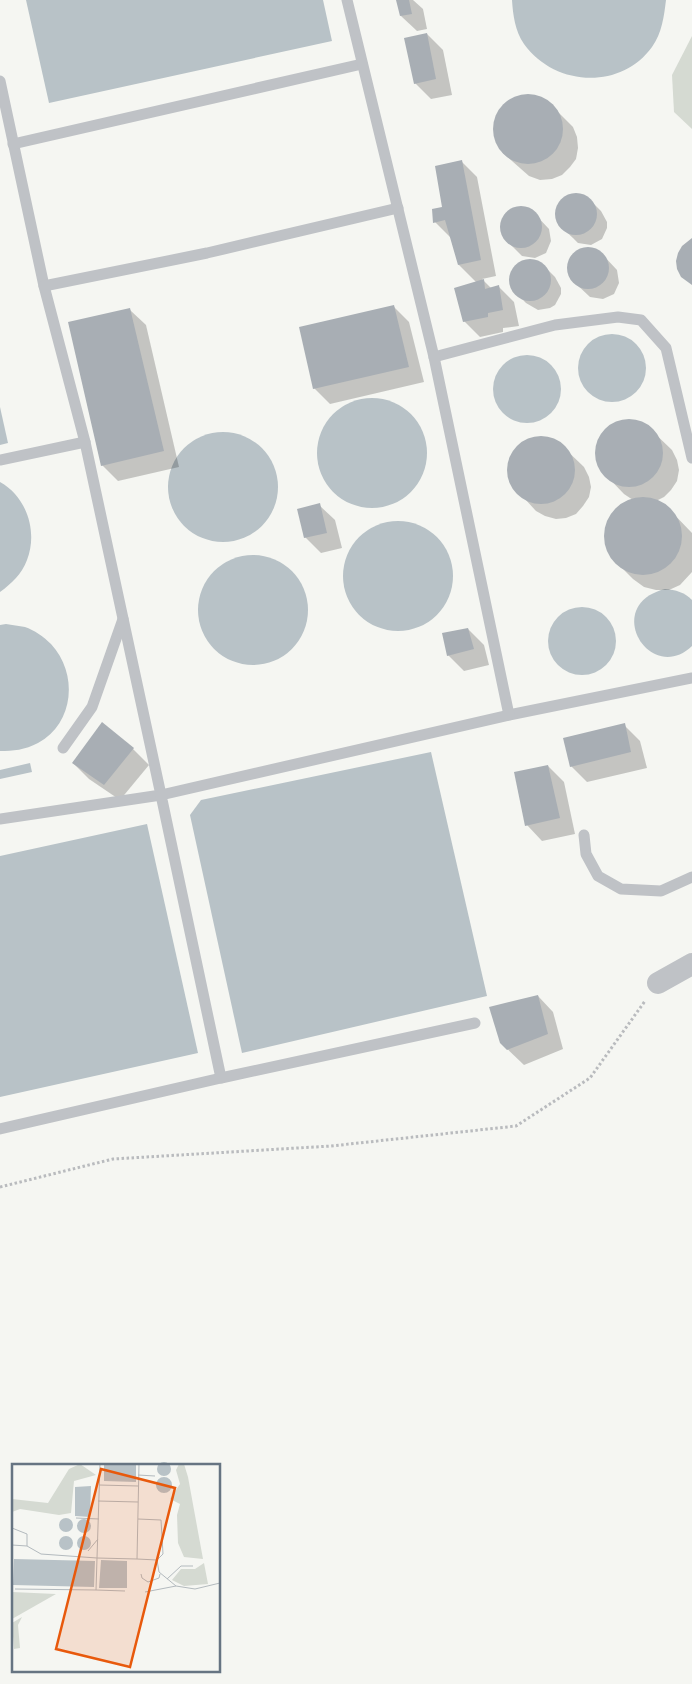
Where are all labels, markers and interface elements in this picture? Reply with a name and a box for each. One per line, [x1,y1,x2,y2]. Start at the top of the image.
inset map [12,1464,220,1672]

